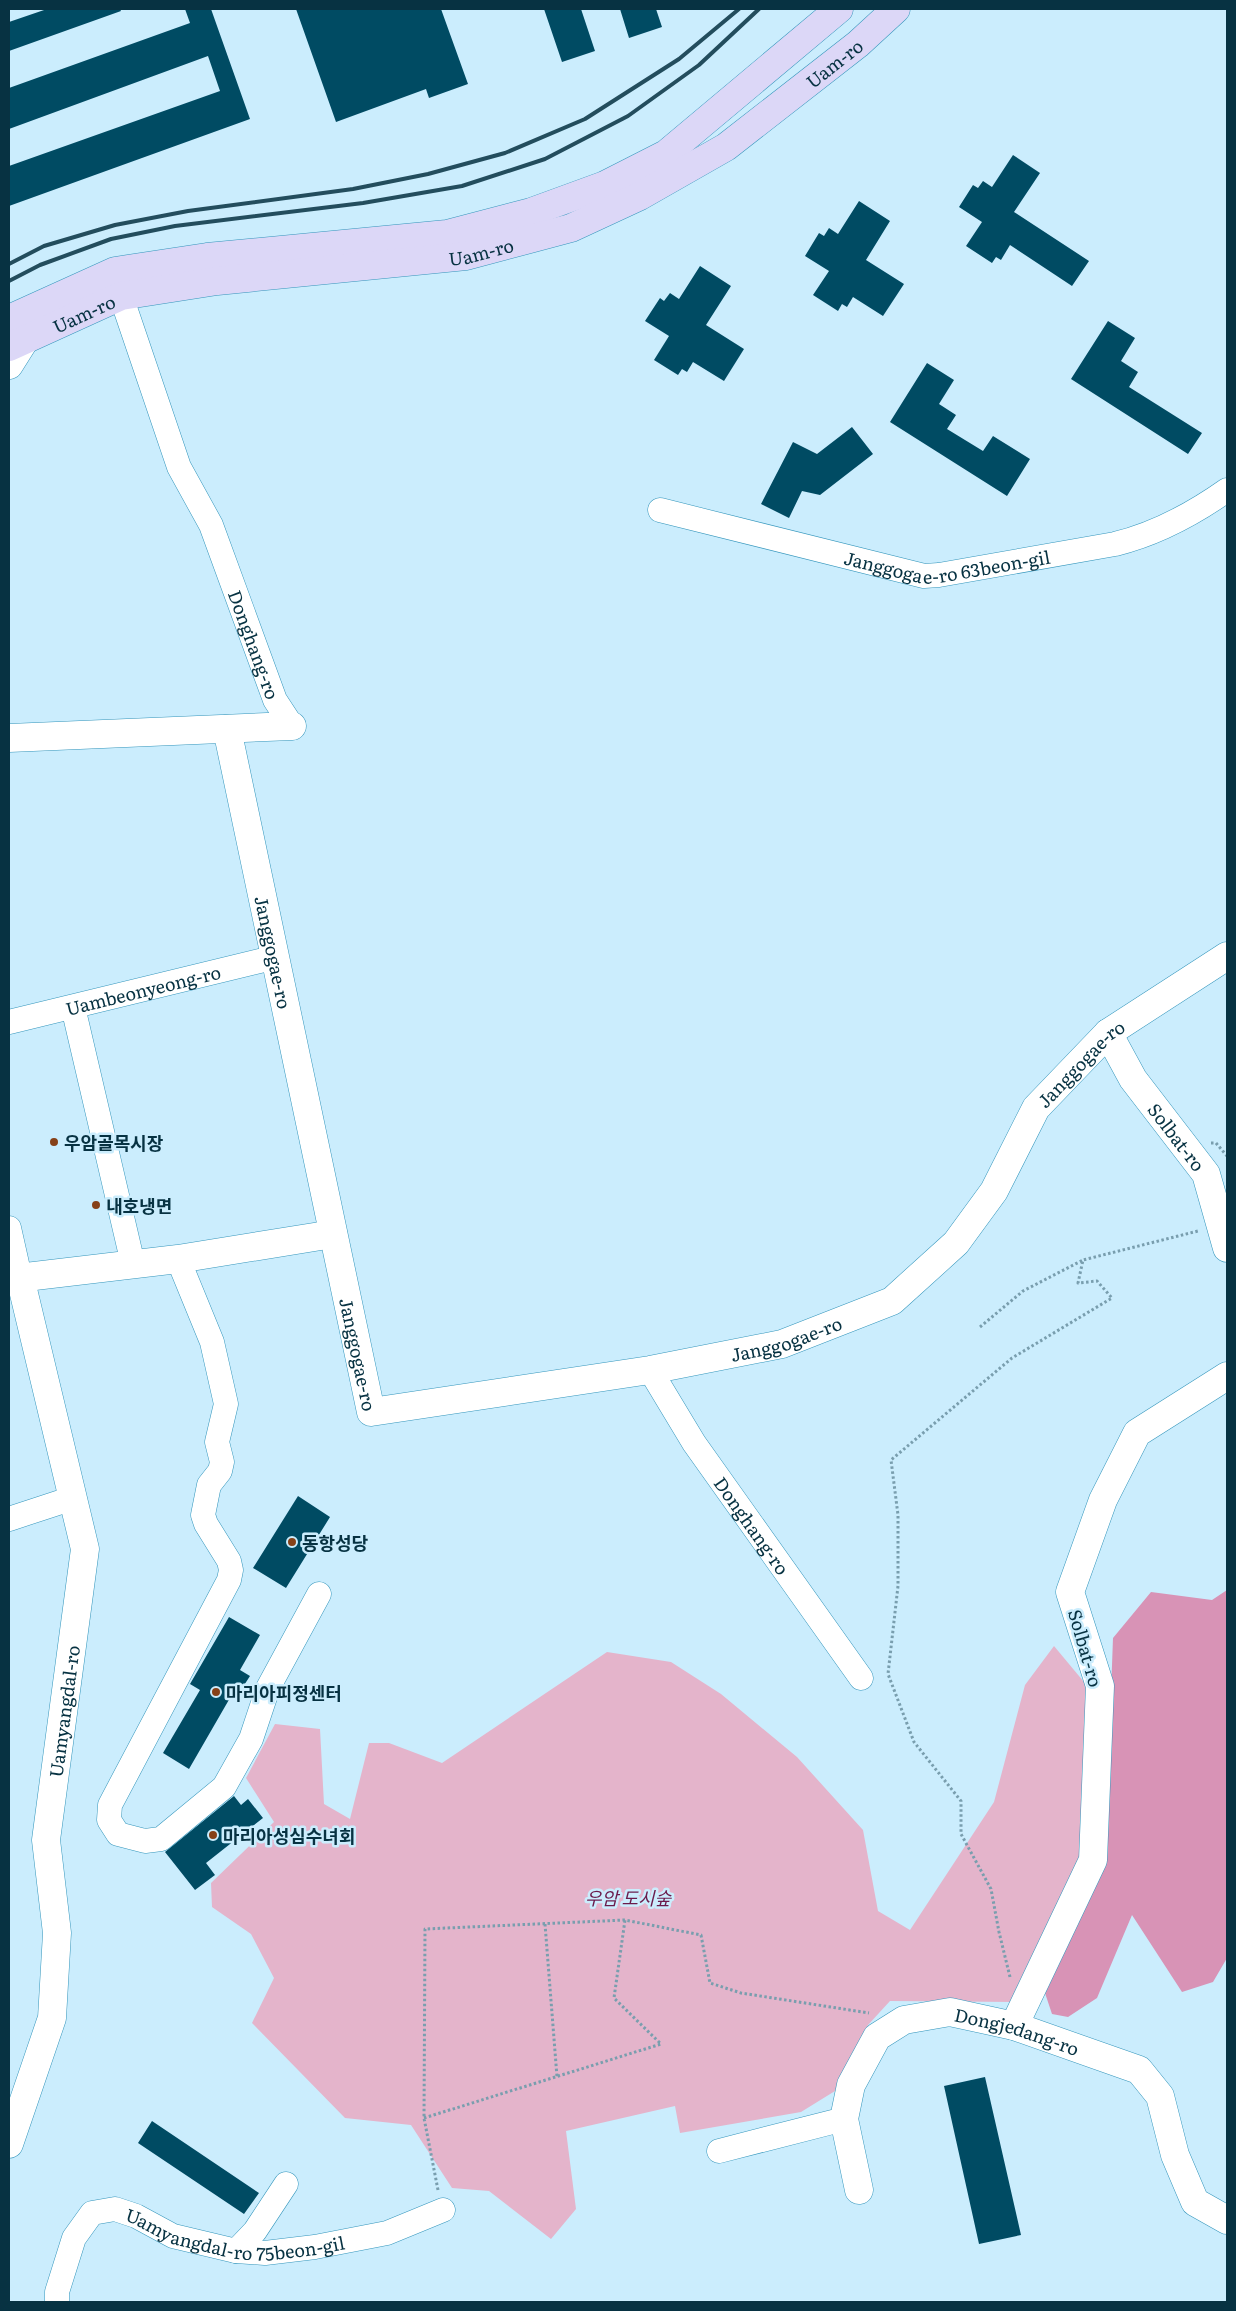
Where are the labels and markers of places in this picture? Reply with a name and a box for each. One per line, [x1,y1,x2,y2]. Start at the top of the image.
place label: 우암골목시장 [64,1129,164,1156]
marker: 우암골목시장 [48,1136,60,1148]
place label: 내호냉면 [106,1192,172,1219]
marker: 내호냉면 [90,1199,102,1211]
place label: 동항성당 [302,1529,368,1556]
marker: 동항성당 [286,1536,298,1548]
place label: 마리아피정센터 [226,1679,342,1706]
marker: 마리아피정센터 [210,1686,222,1698]
place label: 마리아성심수녀회 [223,1822,355,1849]
marker: 마리아성심수녀회 [207,1829,219,1841]

